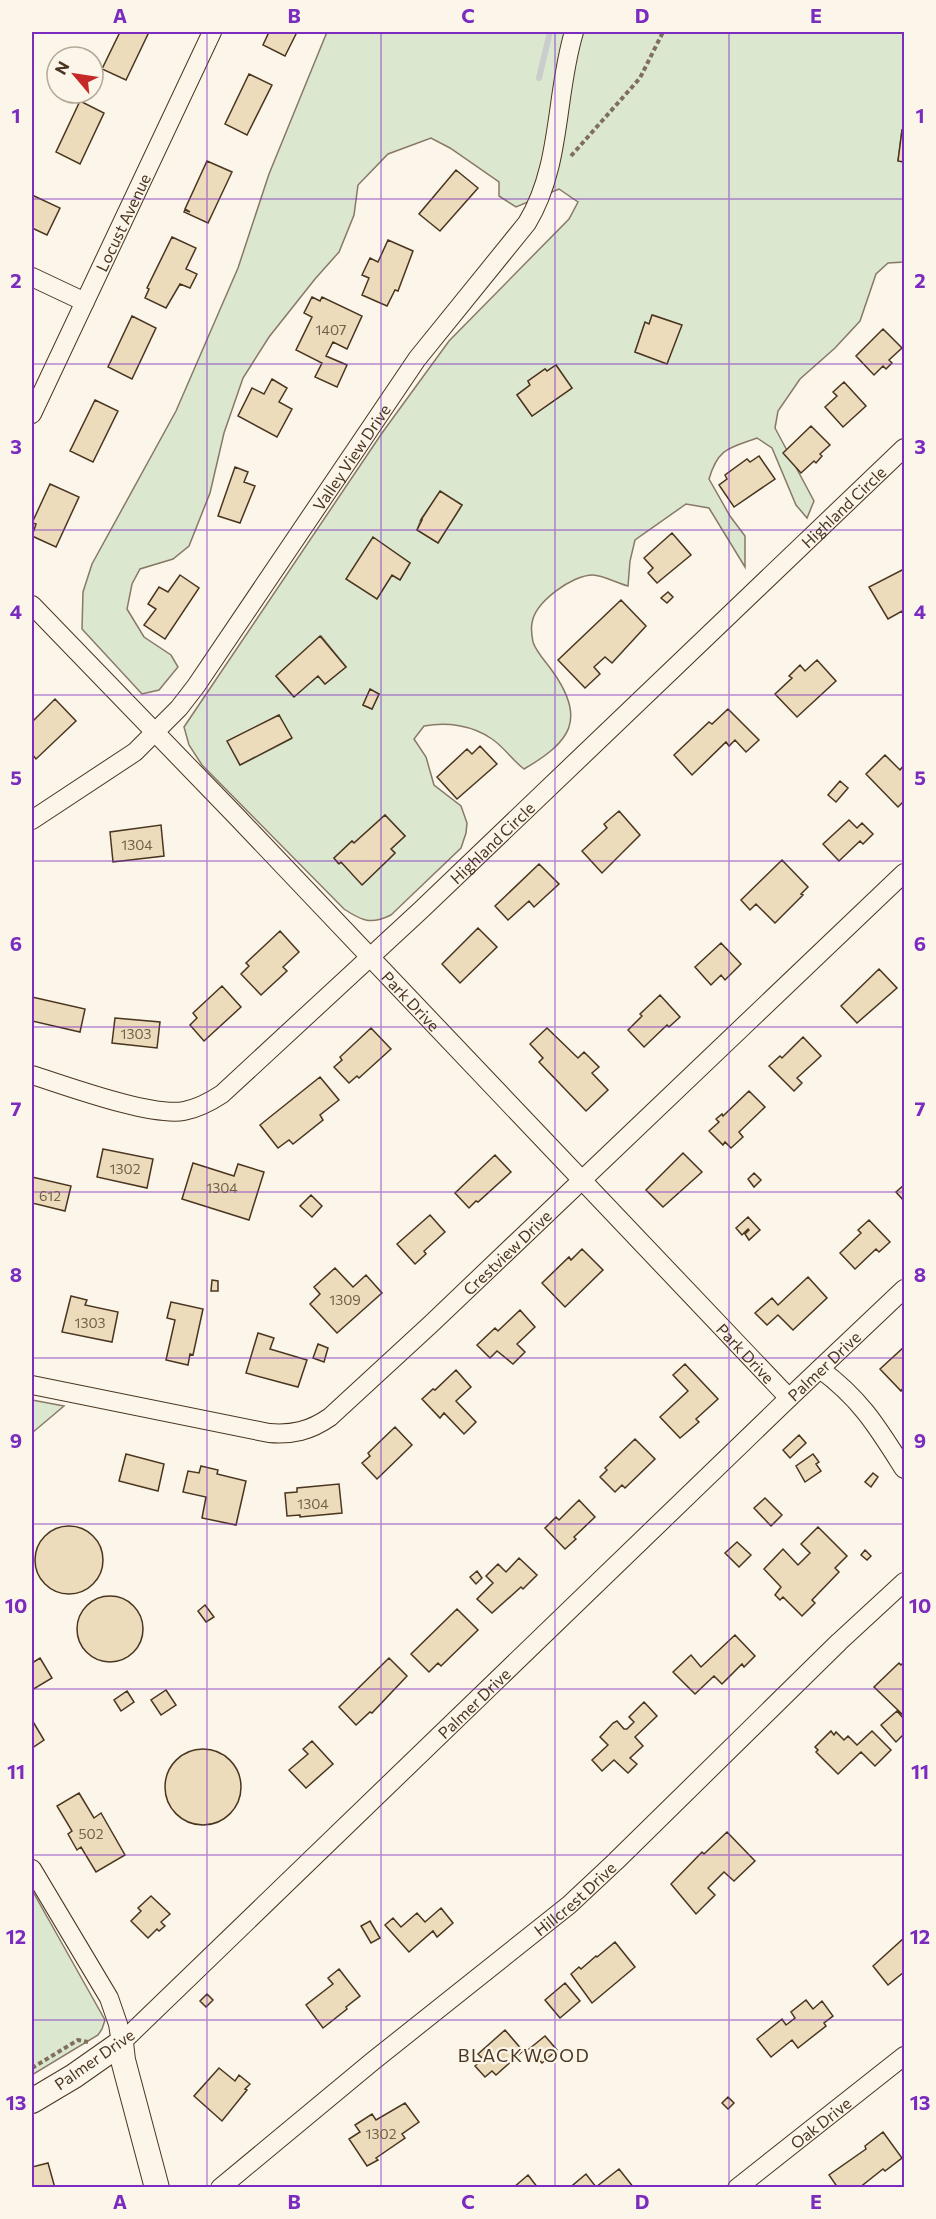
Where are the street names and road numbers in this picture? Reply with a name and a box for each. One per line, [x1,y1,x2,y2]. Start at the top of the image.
street label: Locust Avenue [91,170,154,274]
street label: Valley View Drive [308,400,394,514]
street label: Highland Circle [797,462,889,551]
street label: Highland Circle [446,798,538,887]
street label: Park Drive [379,967,444,1034]
street label: Crestview Drive [459,1206,555,1298]
street label: Park Drive [713,1319,779,1387]
street label: Palmer Drive [783,1326,864,1404]
street label: Palmer Drive [433,1663,514,1742]
street label: Hillcrest Drive [530,1857,619,1939]
street label: Palmer Drive [50,2025,138,2093]
street label: Oak Drive [786,2093,854,2152]

